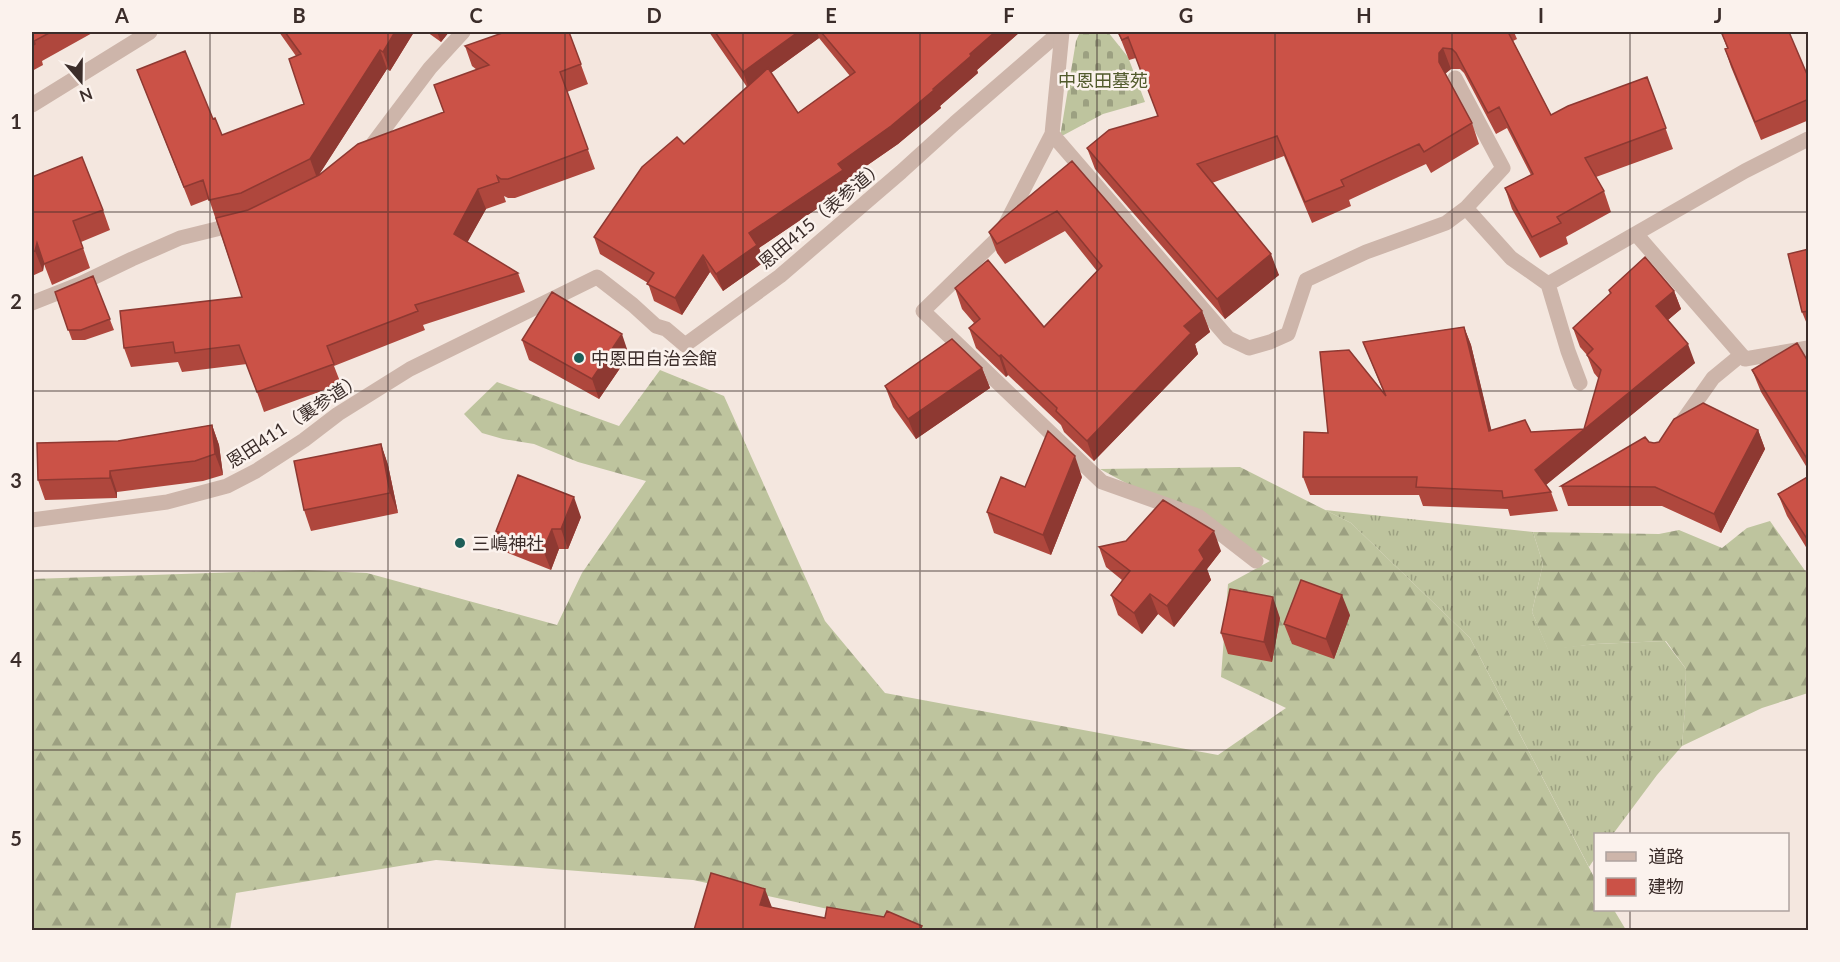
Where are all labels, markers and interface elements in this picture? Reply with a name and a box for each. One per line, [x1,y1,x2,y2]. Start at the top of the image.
text: A [114,3,129,27]
text: B [292,3,306,27]
text: C [469,3,483,27]
text: D [646,3,662,27]
text: E [825,3,837,27]
text: F [1003,3,1015,27]
text: G [1179,3,1193,27]
text: H [1356,3,1372,27]
text: I [1538,3,1544,27]
text: J [1714,3,1722,27]
north arrow [51,51,111,111]
park label: 中恩田墓苑 [1058,69,1148,91]
text: N [77,85,95,107]
text: 1 [10,109,22,133]
street label: 恩田415（表参道） [754,155,888,273]
text: 2 [10,289,22,313]
place label: 中恩田自治会館 [591,347,717,369]
marker: 中恩田自治会館 [572,351,586,365]
street label: 恩田411（裏参道） [222,368,366,472]
text: 3 [10,468,22,492]
place label: 三嶋神社 [472,532,544,554]
marker: 三嶋神社 [453,536,467,550]
text: 4 [10,647,22,671]
text: 5 [10,826,22,850]
legend [1594,833,1789,911]
text: 道路 [1648,845,1684,867]
text: 建物 [1648,875,1684,897]

